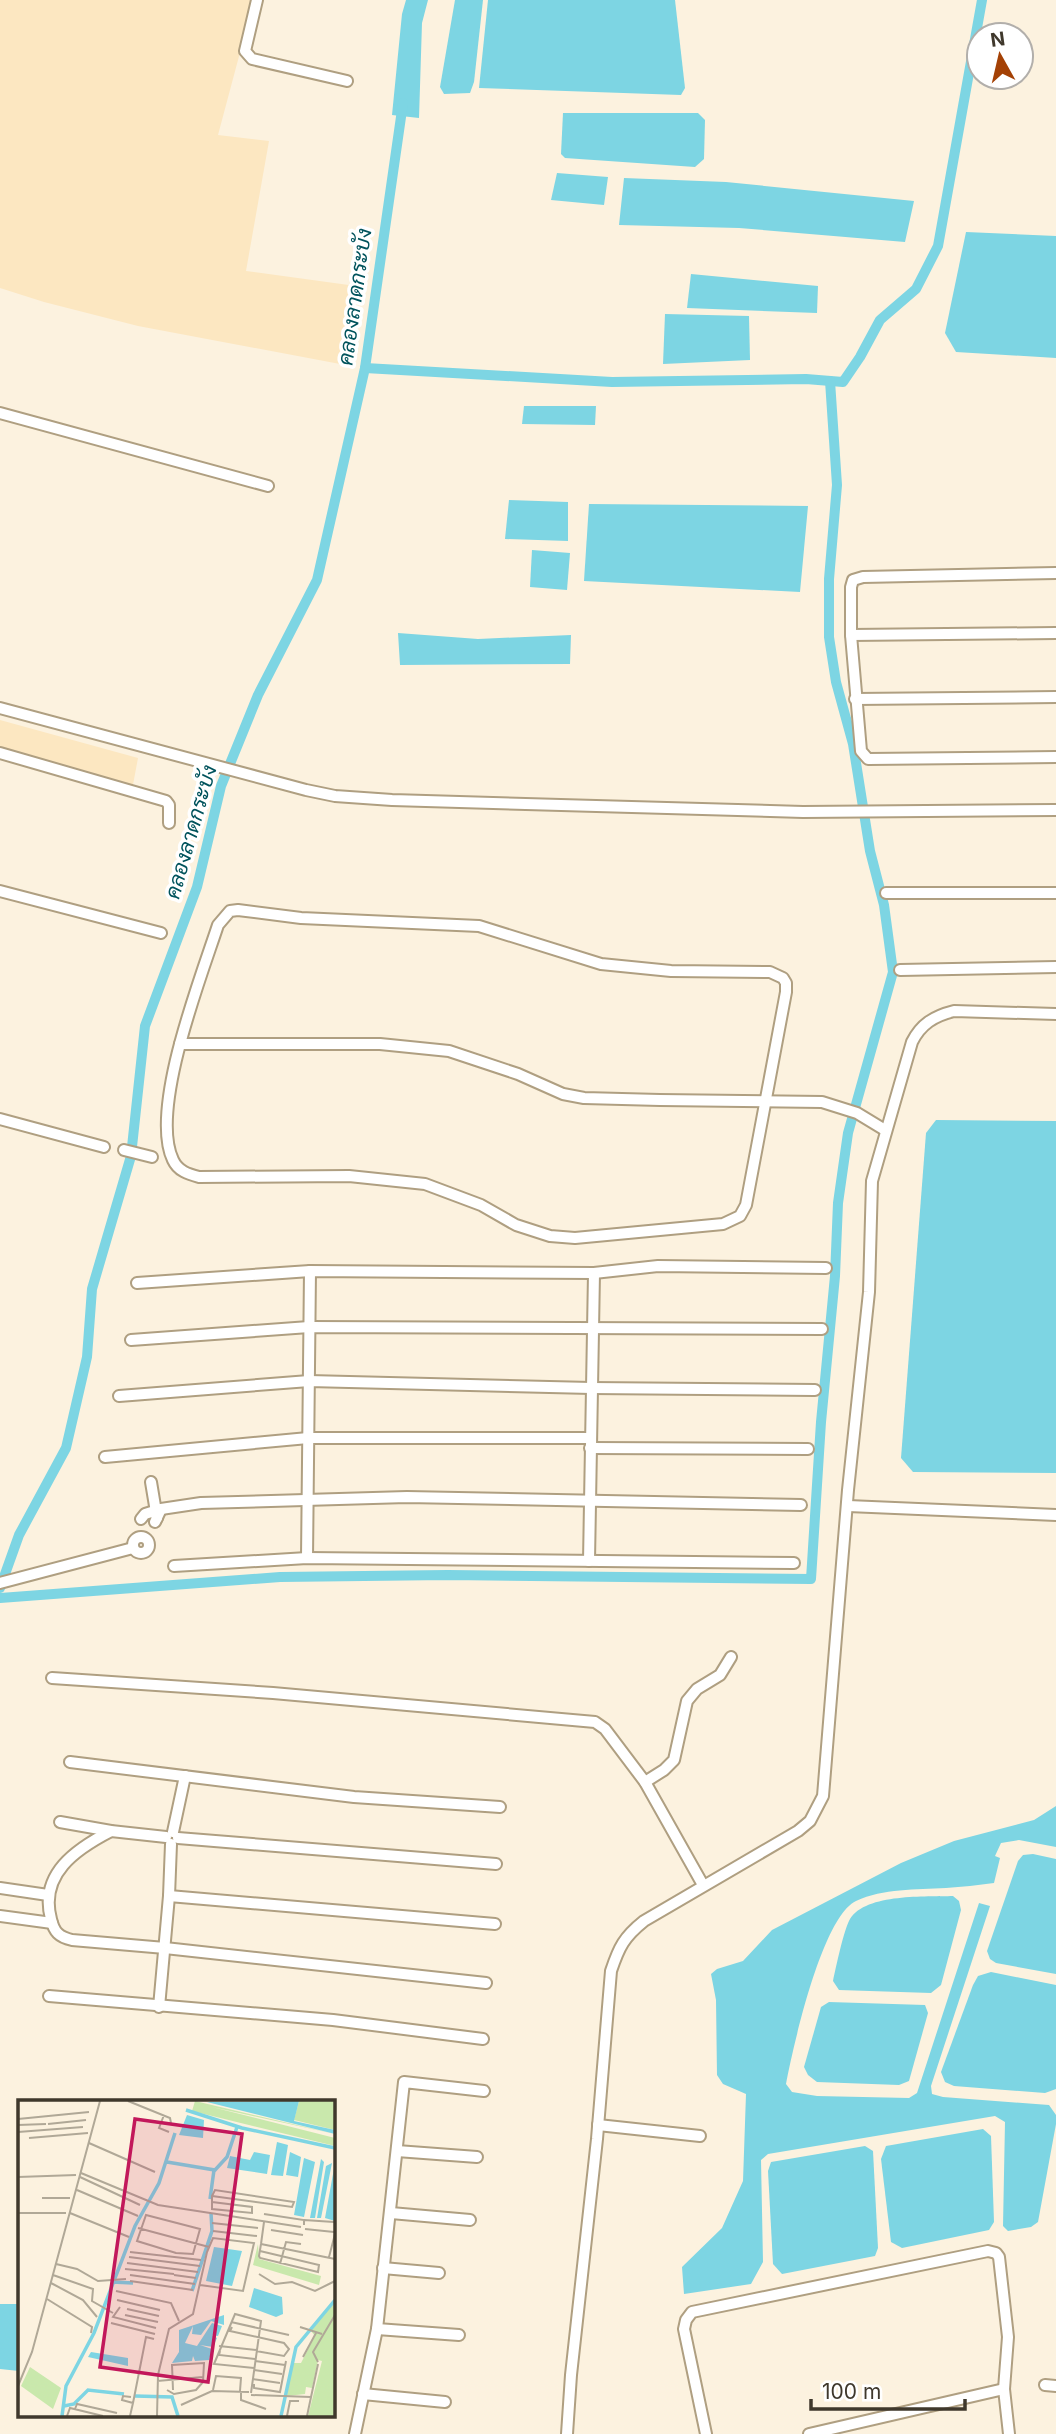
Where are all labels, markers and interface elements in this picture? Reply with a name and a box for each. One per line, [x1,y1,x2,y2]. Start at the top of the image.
north arrow [965,21,1035,91]
text: N [989,27,1006,52]
water label: คลองลาดกระบัง [333,227,376,367]
water label: คลองลาดกระบัง [159,762,222,902]
inset map [18,2100,334,2416]
scale bar [811,2368,965,2412]
text: 100 m [822,2379,881,2404]

